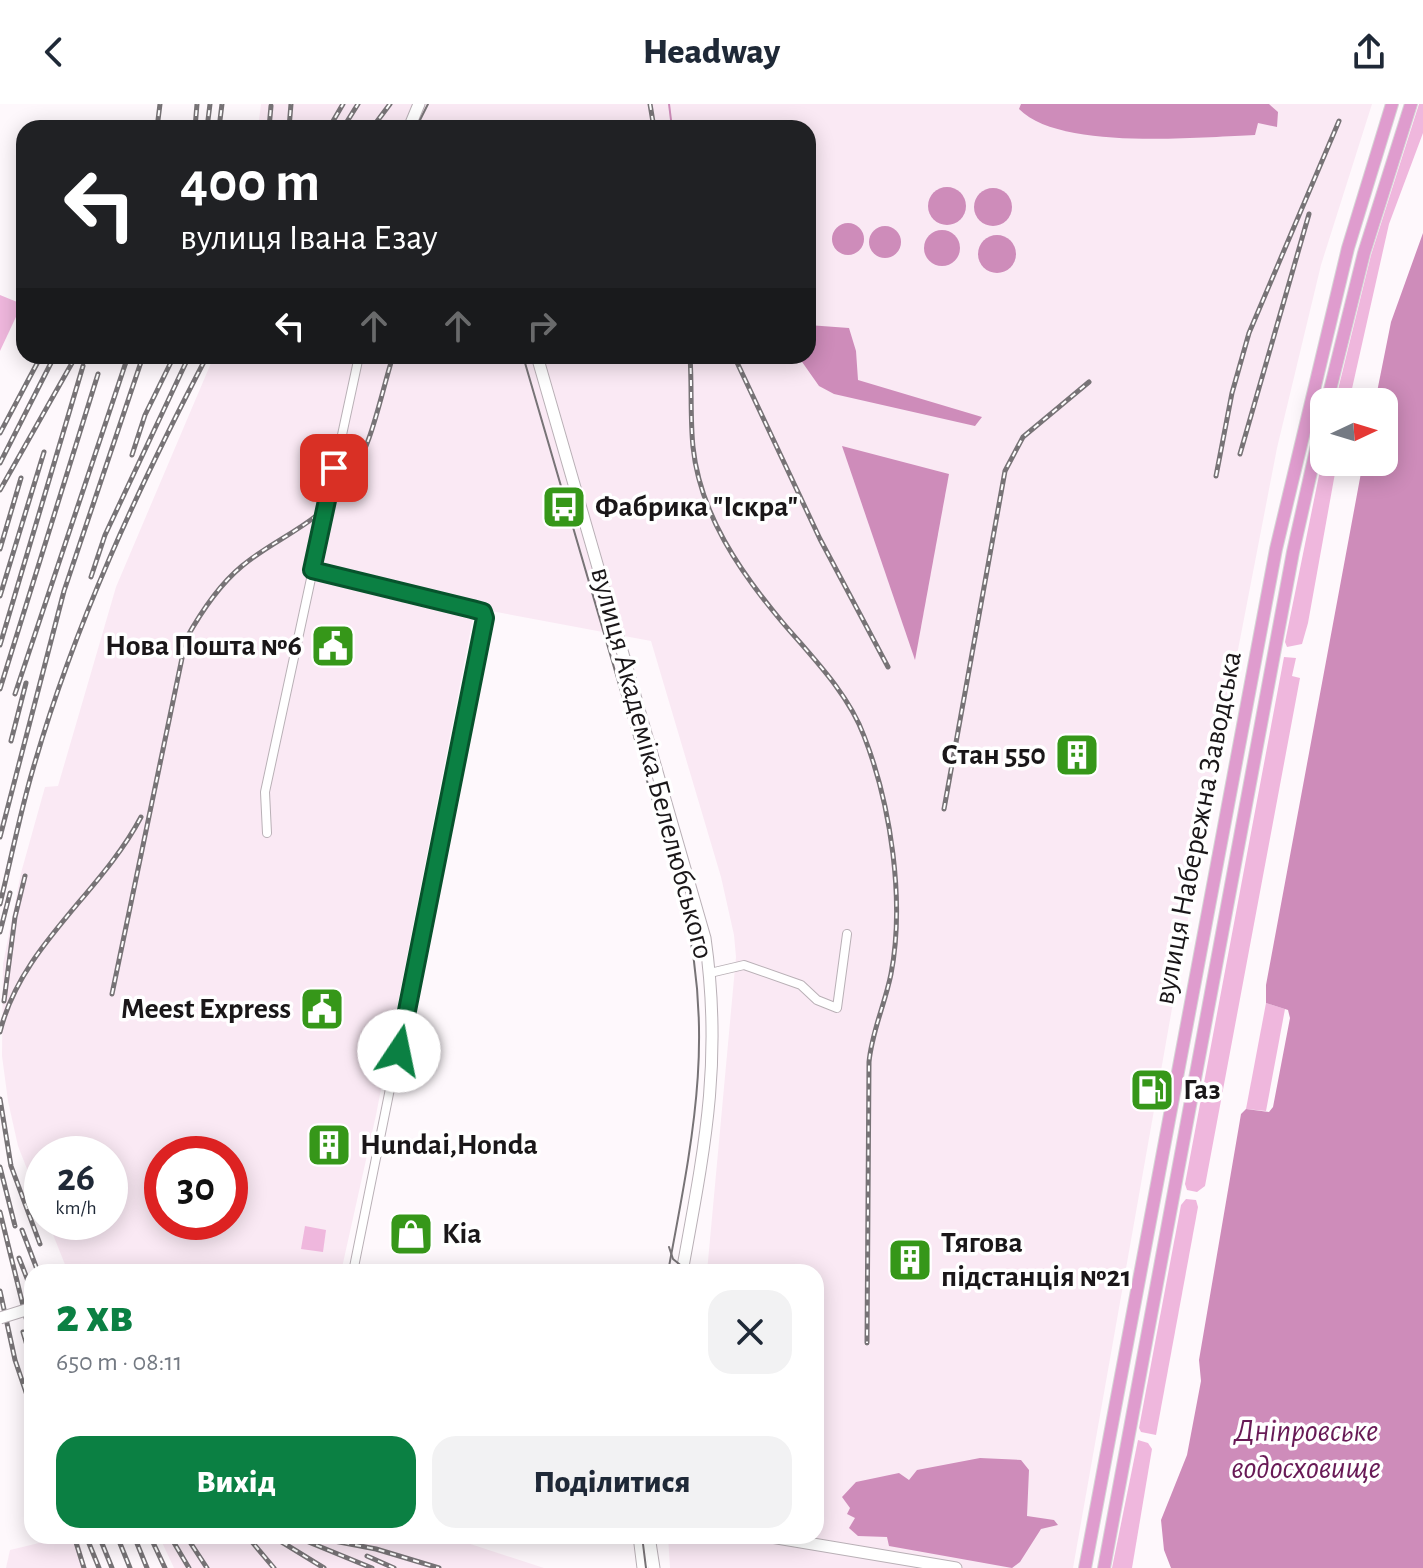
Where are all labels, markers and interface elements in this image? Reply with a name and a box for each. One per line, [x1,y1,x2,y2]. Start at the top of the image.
icon: back [32,30,76,74]
icon: share [1347,30,1391,74]
text: Headway [643,34,780,70]
icon: left [48,152,152,256]
text: 400 m [180,155,320,211]
text: вулиця Івана Езау [180,220,438,256]
icon: left [268,304,312,348]
icon: ahead [352,304,396,348]
icon: ahead [436,304,480,348]
icon: right [520,304,564,348]
north arrow [1310,388,1398,476]
map controls [1310,388,1398,476]
pin [300,434,368,502]
icon: arrive [312,446,356,490]
bus stop icon: Фабрика "Іскра" [540,483,588,531]
place label: Фабрика "Іскра" [595,492,798,522]
street label: вулиця Академіка Белелюбського [585,564,719,962]
public building icon: Нова Пошта №6 [309,622,357,670]
place label: Нова Пошта №6 [105,631,302,661]
street label: вулиця Набережна Заводська [1149,649,1247,1007]
building icon: Стан 550 [1053,731,1101,779]
place label: Стан 550 [941,740,1046,770]
public building icon: Meest Express [298,985,346,1033]
place label: Meest Express [121,994,291,1024]
position arrow [357,1009,441,1093]
fuel station icon: Газ [1128,1066,1176,1114]
place label: Газ [1183,1075,1221,1105]
building icon: Hundai,Honda [305,1121,353,1169]
place label: Hundai,Honda [360,1130,538,1160]
speed limit sign: 30 [144,1136,248,1240]
text: 26 [57,1158,95,1198]
text: km/h [55,1198,97,1218]
shop icon: Kia [387,1210,435,1258]
place label: Kia [442,1219,482,1249]
place label: Тягова пiдстанцiя №21 [941,1228,1131,1292]
building icon: Тягова пiдстанцiя №21 [886,1236,934,1284]
button: close [708,1290,792,1374]
text: 2 хв [56,1293,133,1341]
text: 650 m · 08:11 [56,1349,182,1375]
water label: Дніпровське водосховище [1231,1415,1381,1484]
button: Вихід [56,1436,416,1528]
button: Поділитися [432,1436,792,1528]

